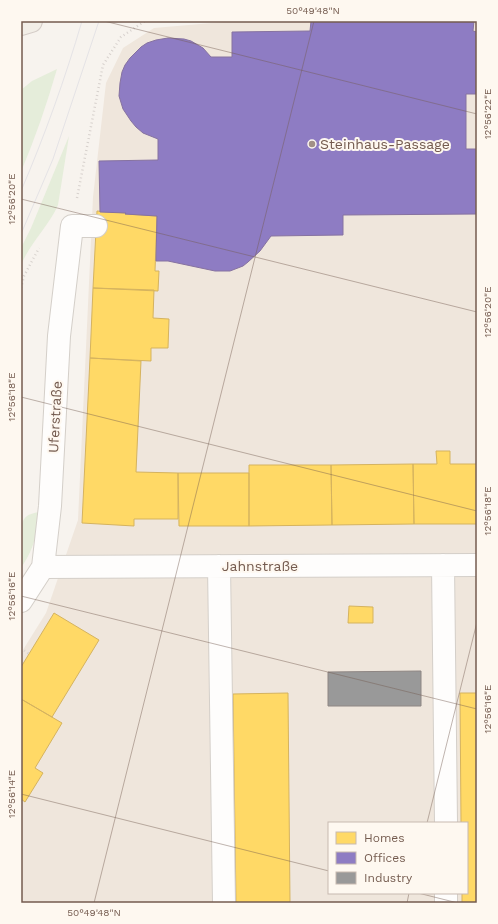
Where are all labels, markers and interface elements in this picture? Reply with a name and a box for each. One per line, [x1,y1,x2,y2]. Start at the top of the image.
text: 50°49'48"N [286,5,340,16]
text: 12°56'22"E [482,89,493,139]
place label: Steinhaus-Passage [320,136,450,152]
marker: Steinhaus-Passage [307,139,317,149]
text: 12°56'20"E [6,173,17,225]
text: 12°56'20"E [482,286,493,338]
text: 12°56'18"E [6,372,17,422]
street label: Uferstraße [45,381,65,453]
text: 12°56'18"E [482,486,493,536]
street label: Jahnstraße [222,558,298,574]
text: 12°56'16"E [6,572,17,620]
text: 12°56'16"E [482,685,493,733]
text: 12°56'14"E [6,770,17,818]
legend [328,822,468,894]
text: Homes [364,831,405,845]
text: Offices [364,851,406,865]
text: Industry [364,871,413,885]
text: 50°49'48"N [67,907,121,918]

